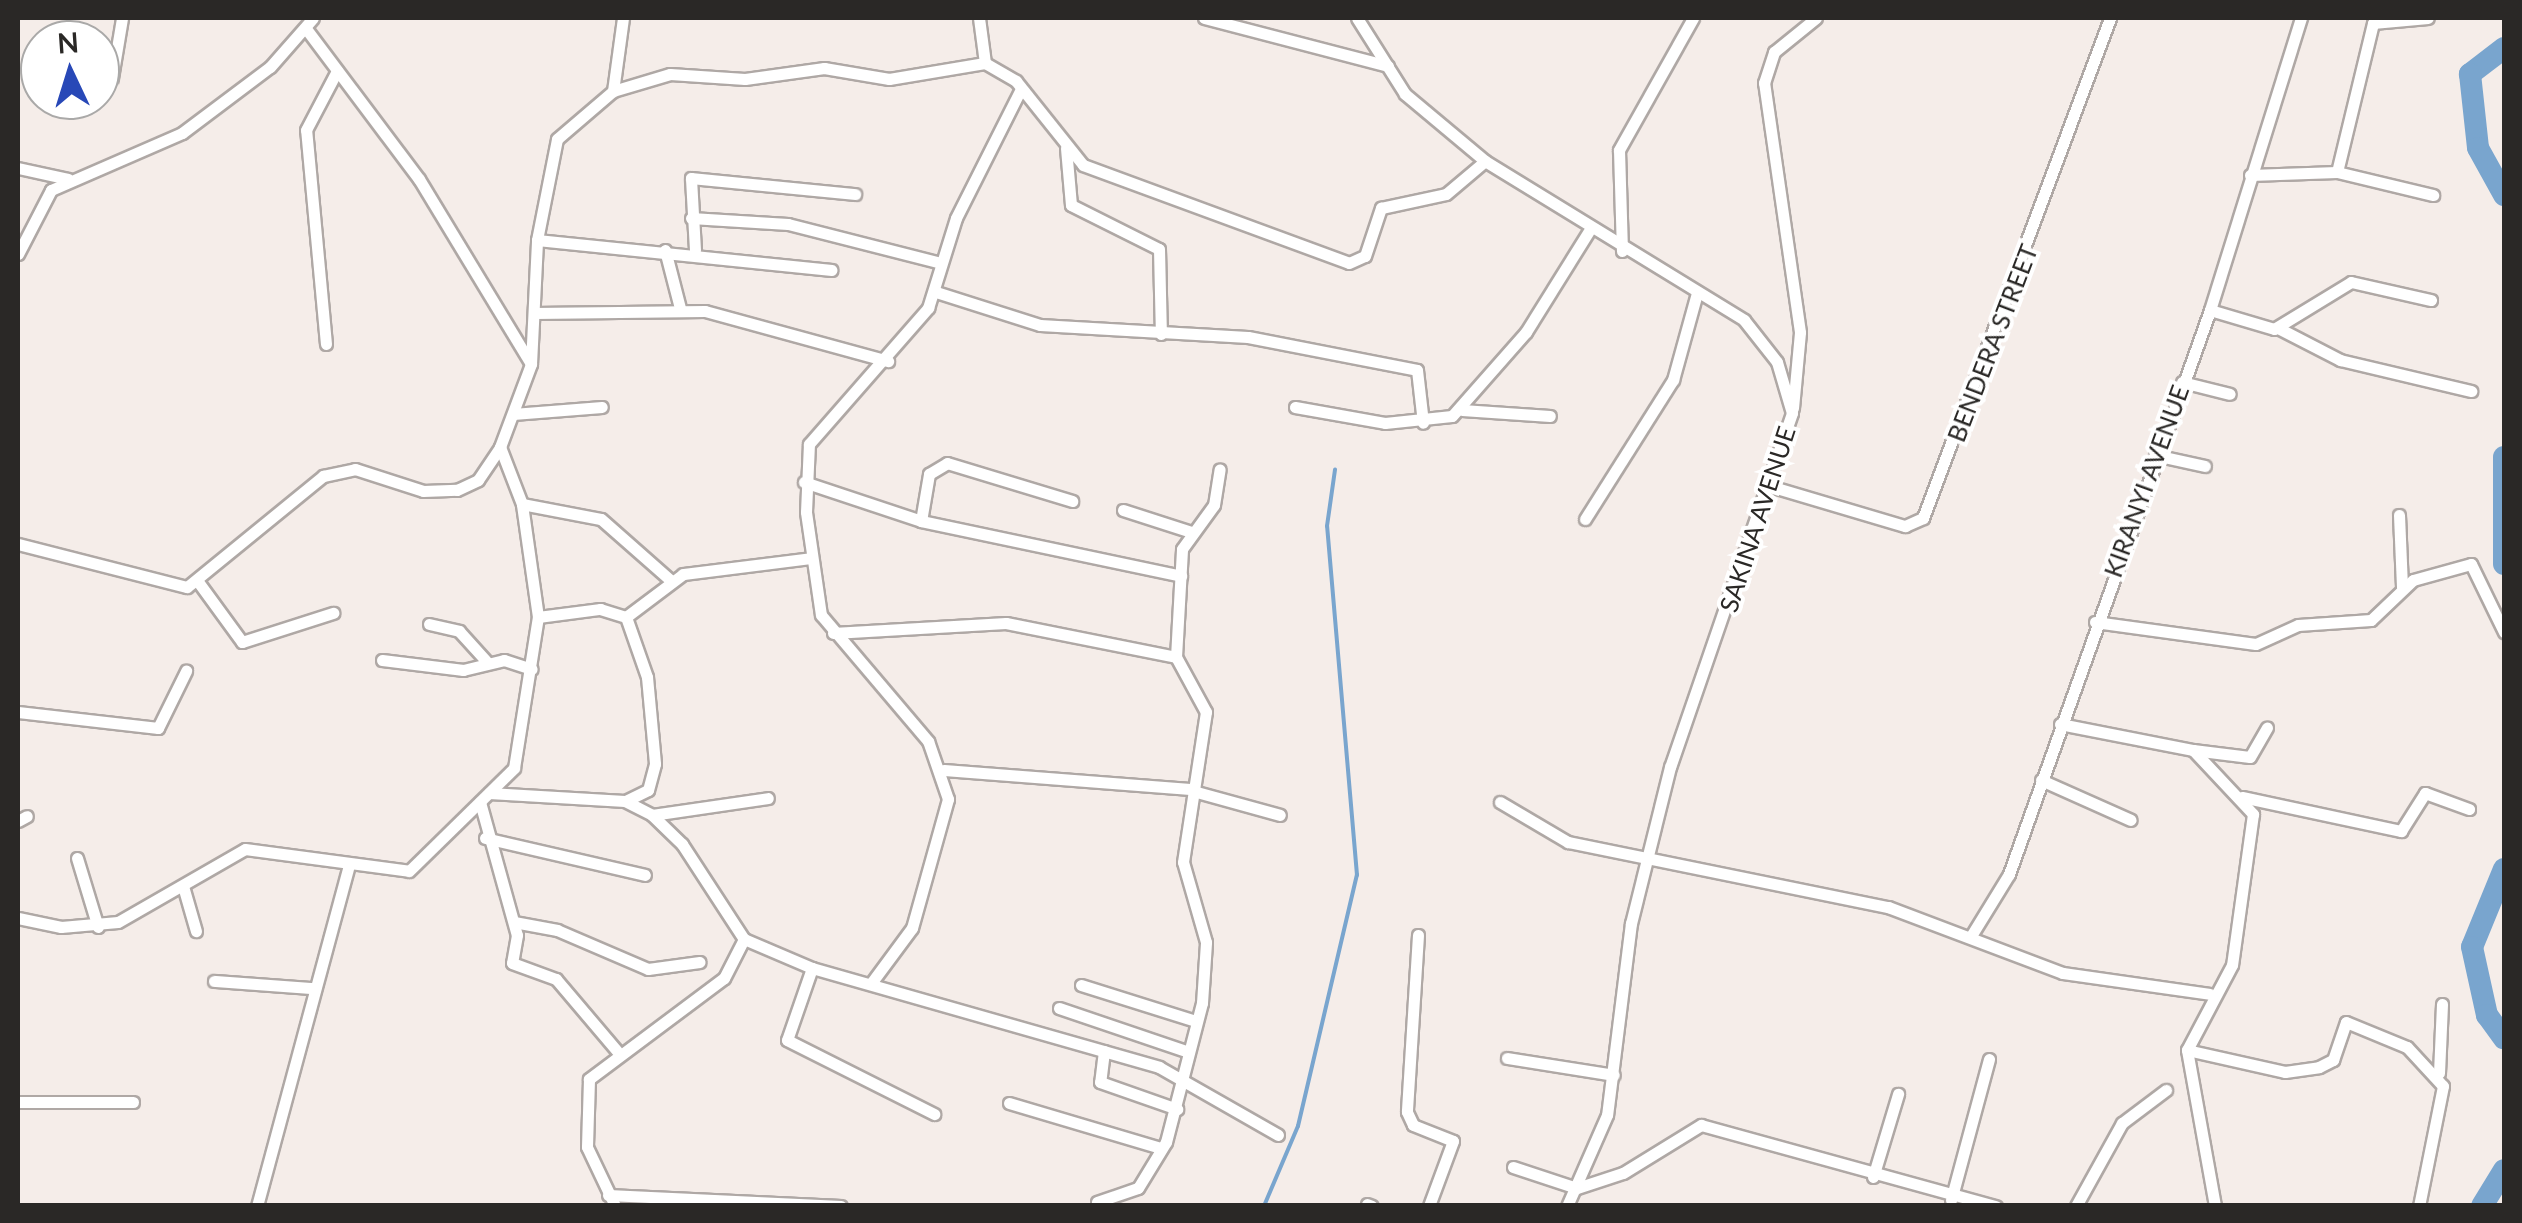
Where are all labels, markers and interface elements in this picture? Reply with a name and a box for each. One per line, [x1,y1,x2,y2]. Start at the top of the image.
north arrow [20,20,120,120]
text: N [56,24,80,60]
street label: BENDERA STREET [1940,240,2044,446]
street label: KIRANYI AVENUE [2097,380,2195,582]
street label: SAKINA AVENUE [1713,422,1801,616]

